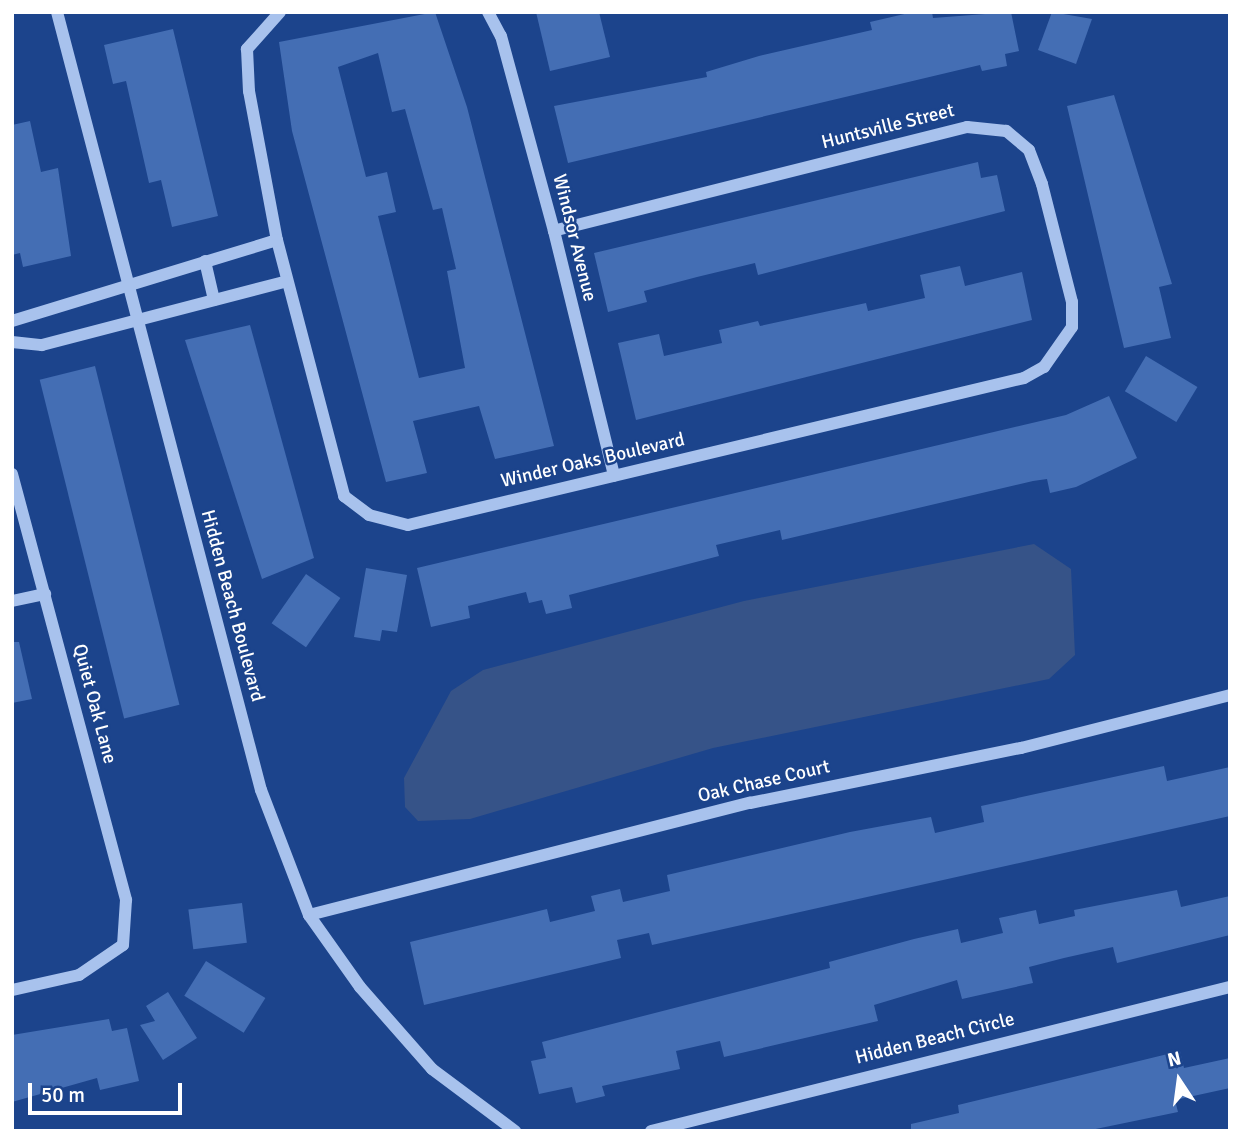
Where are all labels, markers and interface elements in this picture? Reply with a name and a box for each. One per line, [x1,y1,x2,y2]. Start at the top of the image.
street label: Huntsville Street [819,99,957,155]
street label: Windsor Avenue [547,172,601,304]
street label: Winder Oaks Boulevard [499,429,687,493]
street label: Hidden Beach Boulevard [195,508,269,704]
street label: Quiet Oak Lane [67,642,121,766]
street label: Oak Chase Court [696,756,832,808]
street label: Hidden Beach Circle [853,1008,1017,1070]
north arrow [1144,1045,1214,1115]
text: N [1165,1046,1183,1073]
scale bar [32,1070,186,1114]
text: 50 m [41,1082,85,1108]

